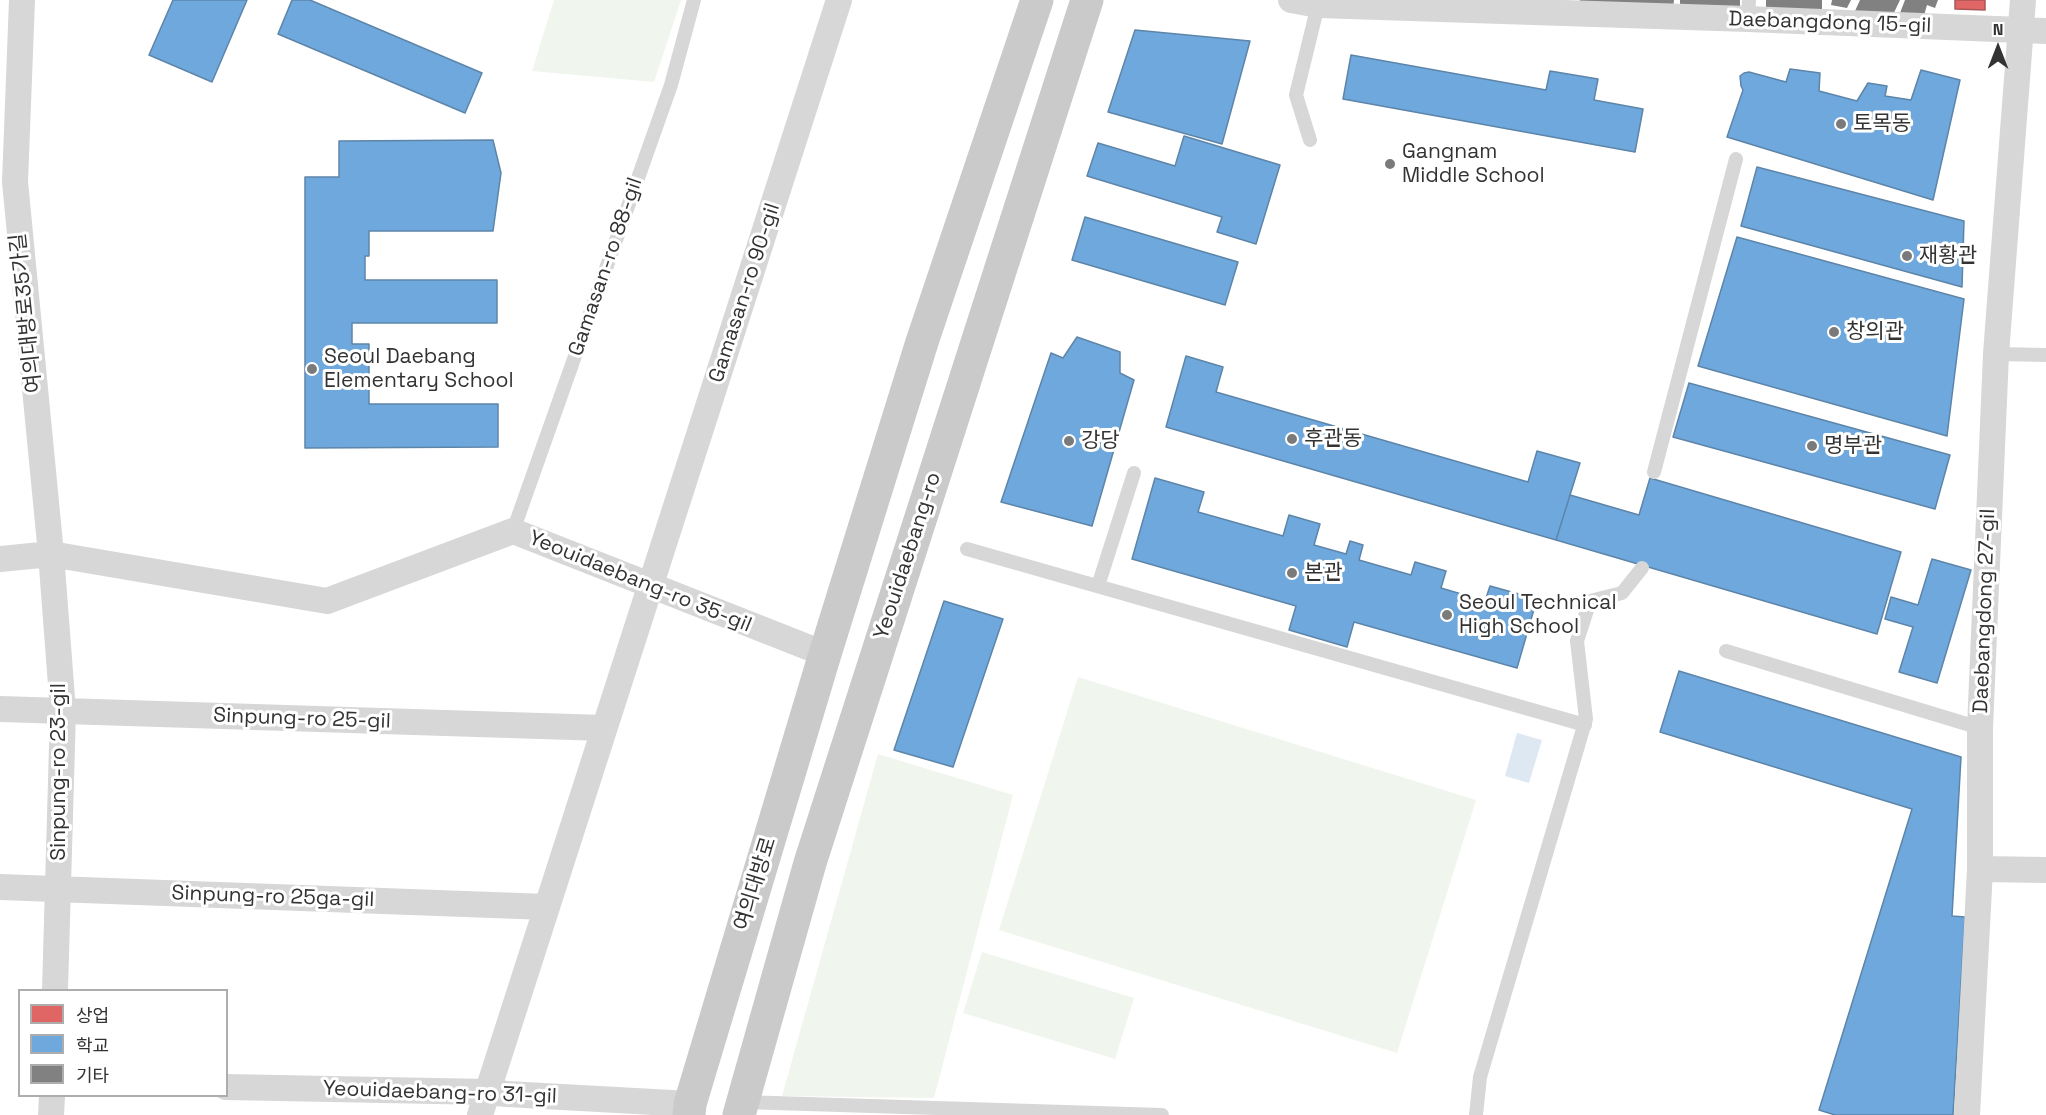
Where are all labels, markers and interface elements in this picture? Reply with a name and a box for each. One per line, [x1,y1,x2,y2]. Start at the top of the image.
street label: Daebangdong 15-gil [1728,7,1932,39]
north arrow [1968,18,2028,78]
text: N [1993,19,2003,40]
place label: 토목동 [1853,111,1911,137]
marker: 토목동 [1834,117,1848,131]
place label: Gangnam Middle School [1402,139,1545,189]
marker: Gangnam Middle School [1383,157,1397,171]
street label: Gamasan-ro 88-gil [564,175,648,359]
street label: Gamasan-ro 90-gil [704,200,786,386]
street label: 여의대방로35가길 [6,232,48,394]
place label: 재황관 [1919,243,1977,269]
marker: 재황관 [1900,249,1914,263]
place label: 창의관 [1846,319,1904,345]
marker: 창의관 [1827,325,1841,339]
place label: Seoul Daebang Elementary School [324,344,514,394]
marker: Seoul Daebang Elementary School [305,362,319,376]
place label: 후관동 [1304,426,1362,452]
place label: 강당 [1081,428,1120,454]
marker: 후관동 [1285,432,1299,446]
place label: 명부관 [1824,433,1882,459]
marker: 강당 [1062,434,1076,448]
marker: 명부관 [1805,439,1819,453]
street label: Yeouidaebang-ro [869,469,947,643]
street label: Daebangdong 27-gil [1969,508,2001,714]
street label: Yeouidaebang-ro 35-gil [525,526,755,638]
place label: 본관 [1304,560,1343,586]
marker: 본관 [1285,566,1299,580]
place label: Seoul Technical High School [1459,590,1617,640]
marker: Seoul Technical High School [1440,608,1454,622]
street label: Sinpung-ro 23-gil [46,683,72,861]
street label: Sinpung-ro 25-gil [213,703,391,735]
street label: 여의대방로 [730,834,782,934]
street label: Sinpung-ro 25ga-gil [171,881,375,913]
legend [18,989,228,1097]
text: 상업 [76,1004,109,1027]
text: 학교 [76,1034,109,1057]
text: 기타 [76,1064,109,1087]
street label: Yeouidaebang-ro 31-gil [323,1076,557,1110]

